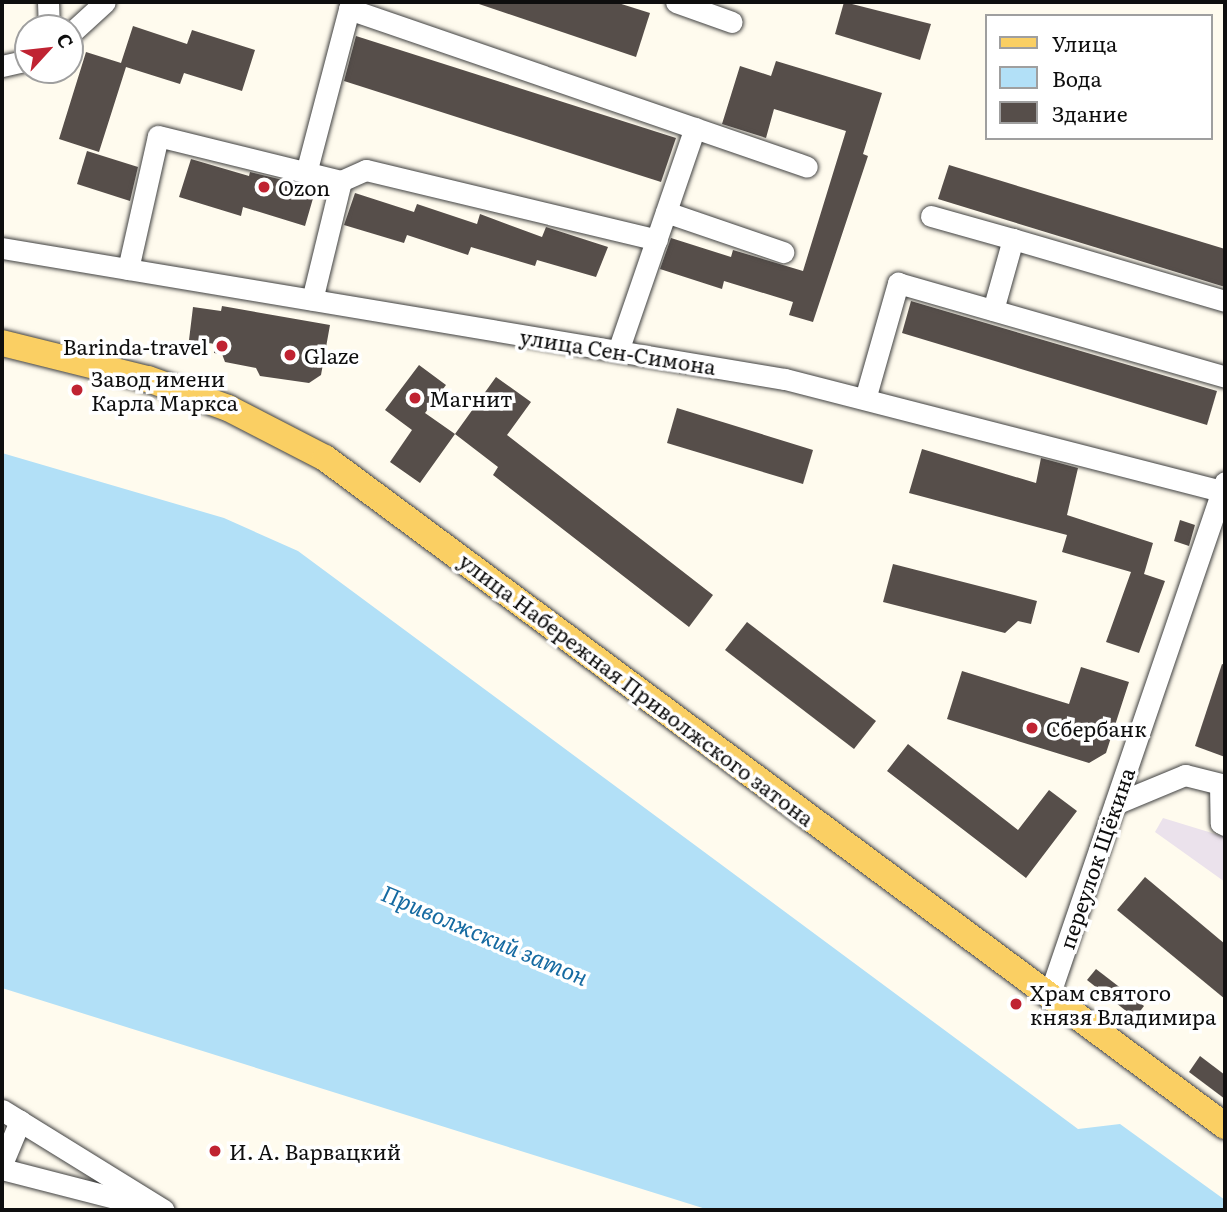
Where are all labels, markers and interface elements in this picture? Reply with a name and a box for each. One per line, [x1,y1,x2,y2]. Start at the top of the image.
north arrow [14,14,84,84]
legend [986,14,1213,140]
text: Улица [1052,27,1117,58]
text: С [50,28,81,53]
text: Вода [1052,62,1102,93]
text: Здание [1052,97,1128,128]
place label: Ozon [278,174,330,200]
marker: Ozon [256,179,272,195]
street label: улица Сен-Симона [518,323,718,379]
place label: Barinda-travel [63,333,208,359]
marker: Barinda-travel [214,338,230,354]
place label: Glaze [304,342,359,368]
marker: Glaze [282,347,298,363]
place label: Завод имени Карла Маркса [91,365,238,415]
marker: Завод имени Карла Маркса [69,382,85,398]
place label: Магнит [429,385,513,411]
marker: Магнит [407,390,423,406]
street label: улица Набережная Приволжского затона [455,547,819,831]
place label: Сбербанк [1046,715,1147,741]
marker: Сбербанк [1024,720,1040,736]
street label: переулок Щёкина [1053,764,1139,952]
water label: Приволжский затон [378,878,592,990]
place label: Храм святого князя Владимира [1030,979,1216,1029]
marker: Храм святого князя Владимира [1008,996,1024,1012]
place label: И. А. Варвацкий [229,1138,401,1164]
marker: И. А. Варвацкий [207,1143,223,1159]

